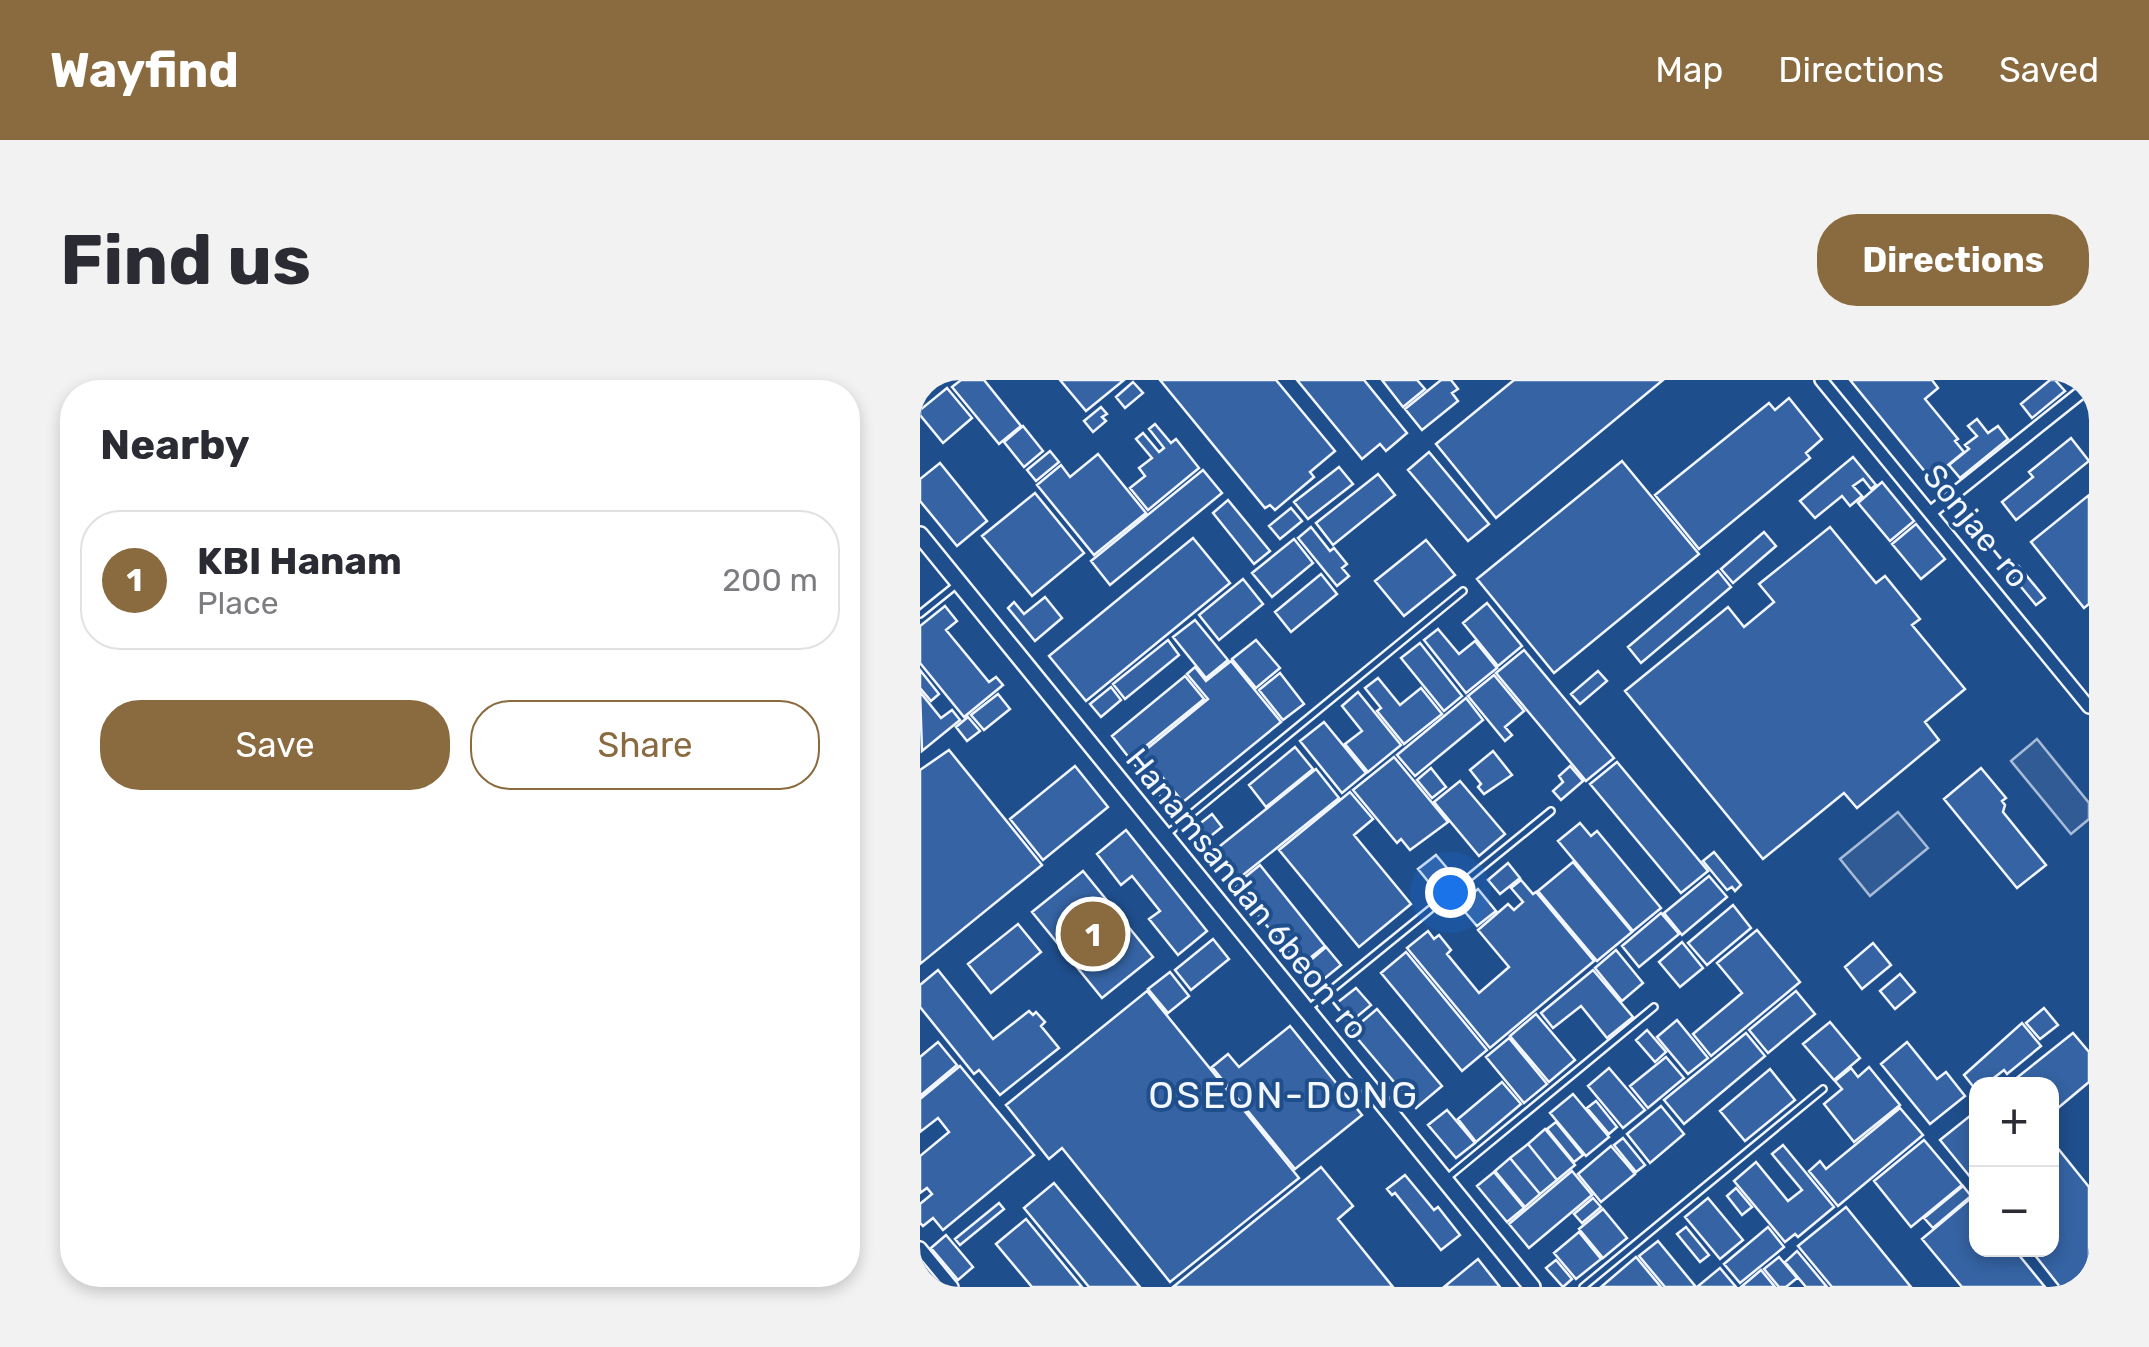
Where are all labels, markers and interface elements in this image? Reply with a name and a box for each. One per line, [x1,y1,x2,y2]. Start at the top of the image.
text: Wayfind [50,42,239,99]
text: Map [1655,49,1723,91]
text: Directions [1778,49,1944,91]
text: Saved [1999,49,2099,91]
button: Directions [1817,214,2089,306]
text: Find us [60,219,311,302]
text: Nearby [100,420,250,470]
street label: Sonjae-ro [1915,457,2037,595]
text: KBI Hanam [197,538,402,584]
text: 1 [127,561,142,599]
text: 200 m [722,561,818,599]
text: Place [197,584,279,622]
button: Save [100,700,450,790]
button: Share [470,700,820,790]
street label: Hanamsandan 6beon-ro [1118,741,1376,1047]
your location [1425,867,1476,918]
pin: 1 [1060,896,1126,972]
district label: OSEON-DONG [1148,1072,1420,1118]
map controls [1969,1077,2059,1257]
button: + [1969,1077,2059,1167]
button: − [1969,1167,2059,1257]

